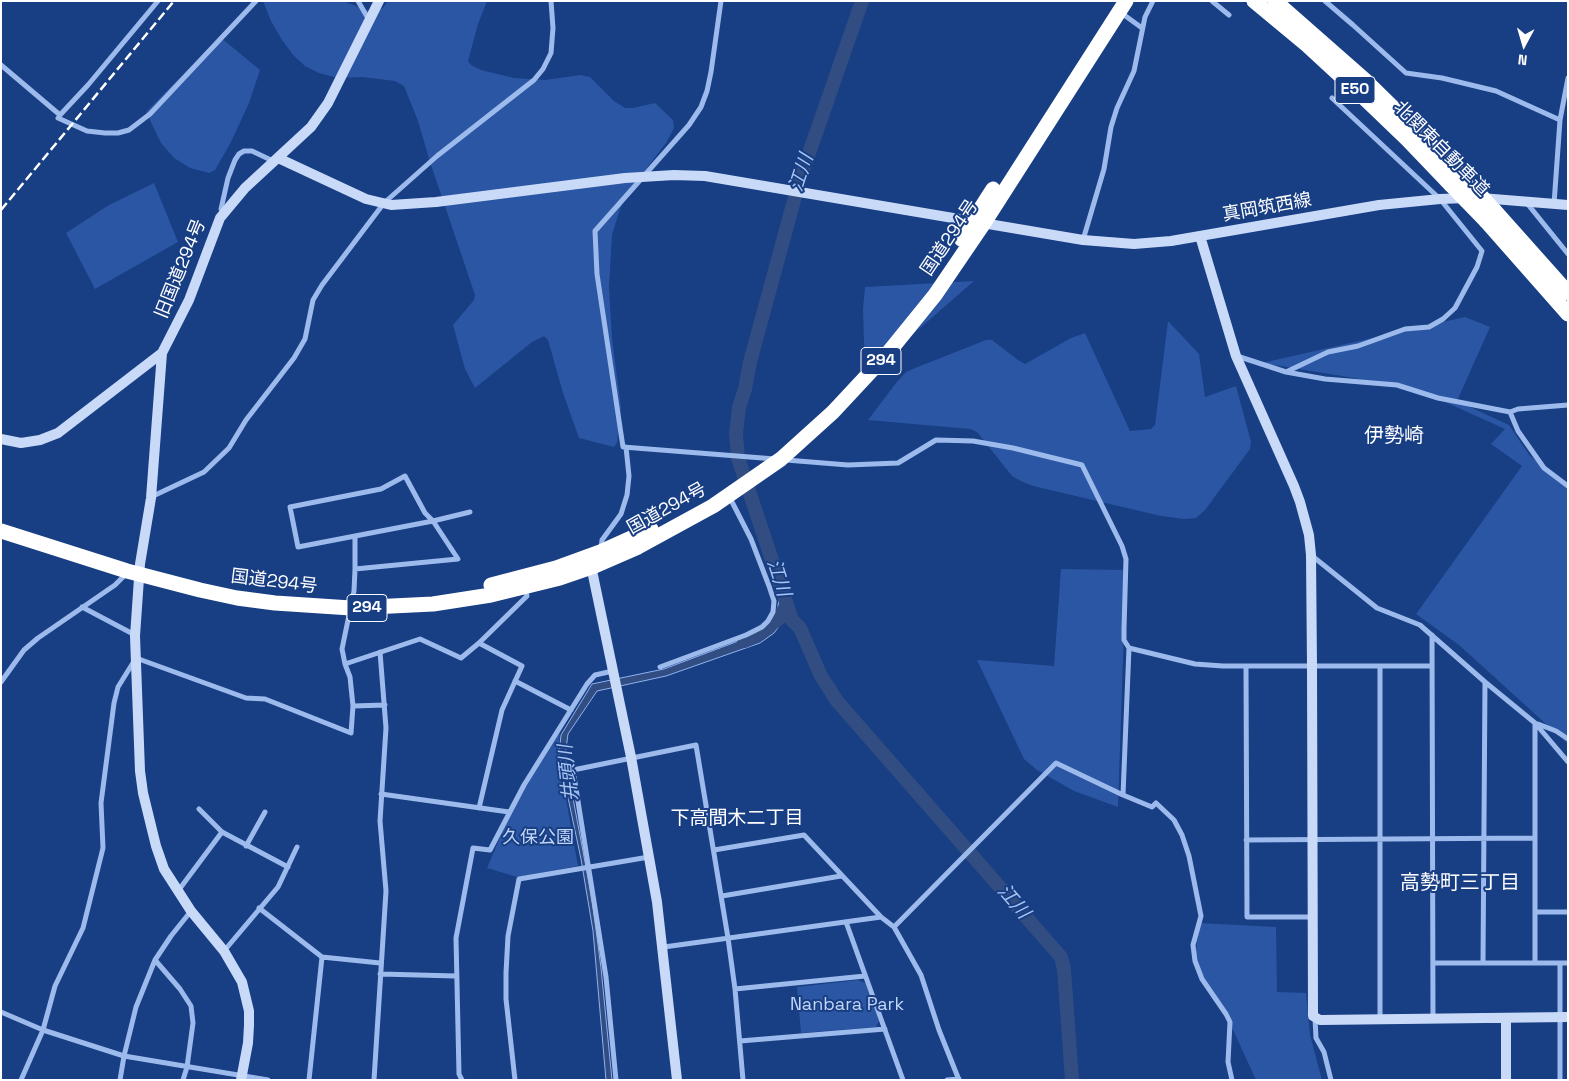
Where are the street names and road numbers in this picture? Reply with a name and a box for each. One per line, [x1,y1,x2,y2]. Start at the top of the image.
road number: E50 [1335,76,1375,104]
street label: 北関東自動車道 [1389,97,1493,201]
street label: 真岡筑西線 [1221,190,1313,226]
street label: 国道294号 [917,196,983,280]
street label: 旧国道294号 [151,216,211,322]
road number: 294 [861,348,901,374]
street label: 国道294号 [624,478,710,540]
street label: 国道294号 [229,566,319,598]
road number: 294 [347,594,387,622]

